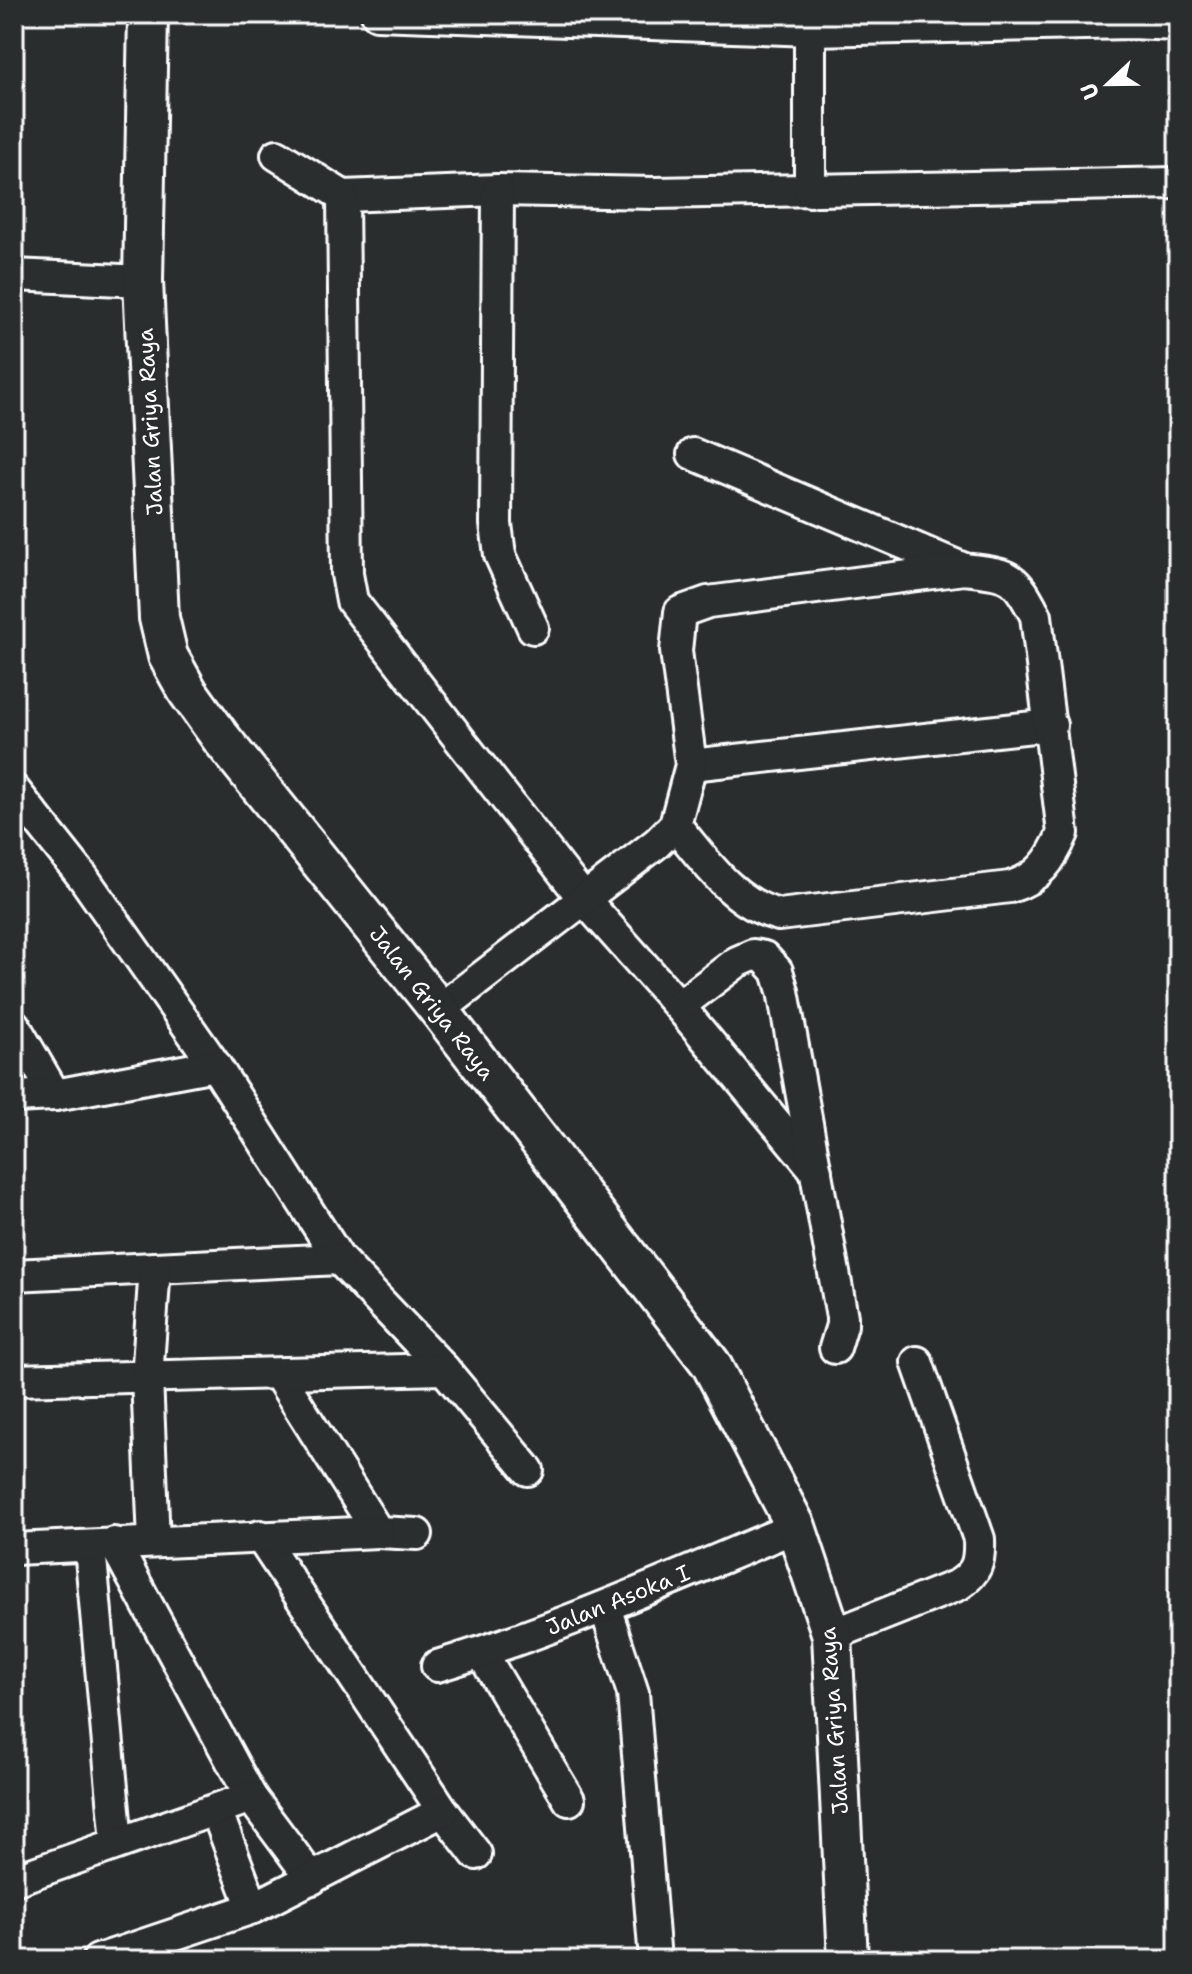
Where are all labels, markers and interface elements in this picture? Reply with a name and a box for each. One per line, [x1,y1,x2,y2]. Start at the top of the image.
north arrow [1068,44,1148,124]
text: U [1074,79,1106,104]
street label: Jalan Griya Raya [131,327,169,517]
street label: Jalan Griya Raya [363,920,501,1086]
street label: Jalan Asoka I [542,1558,694,1642]
street label: Jalan Griya Raya [813,1626,855,1816]

